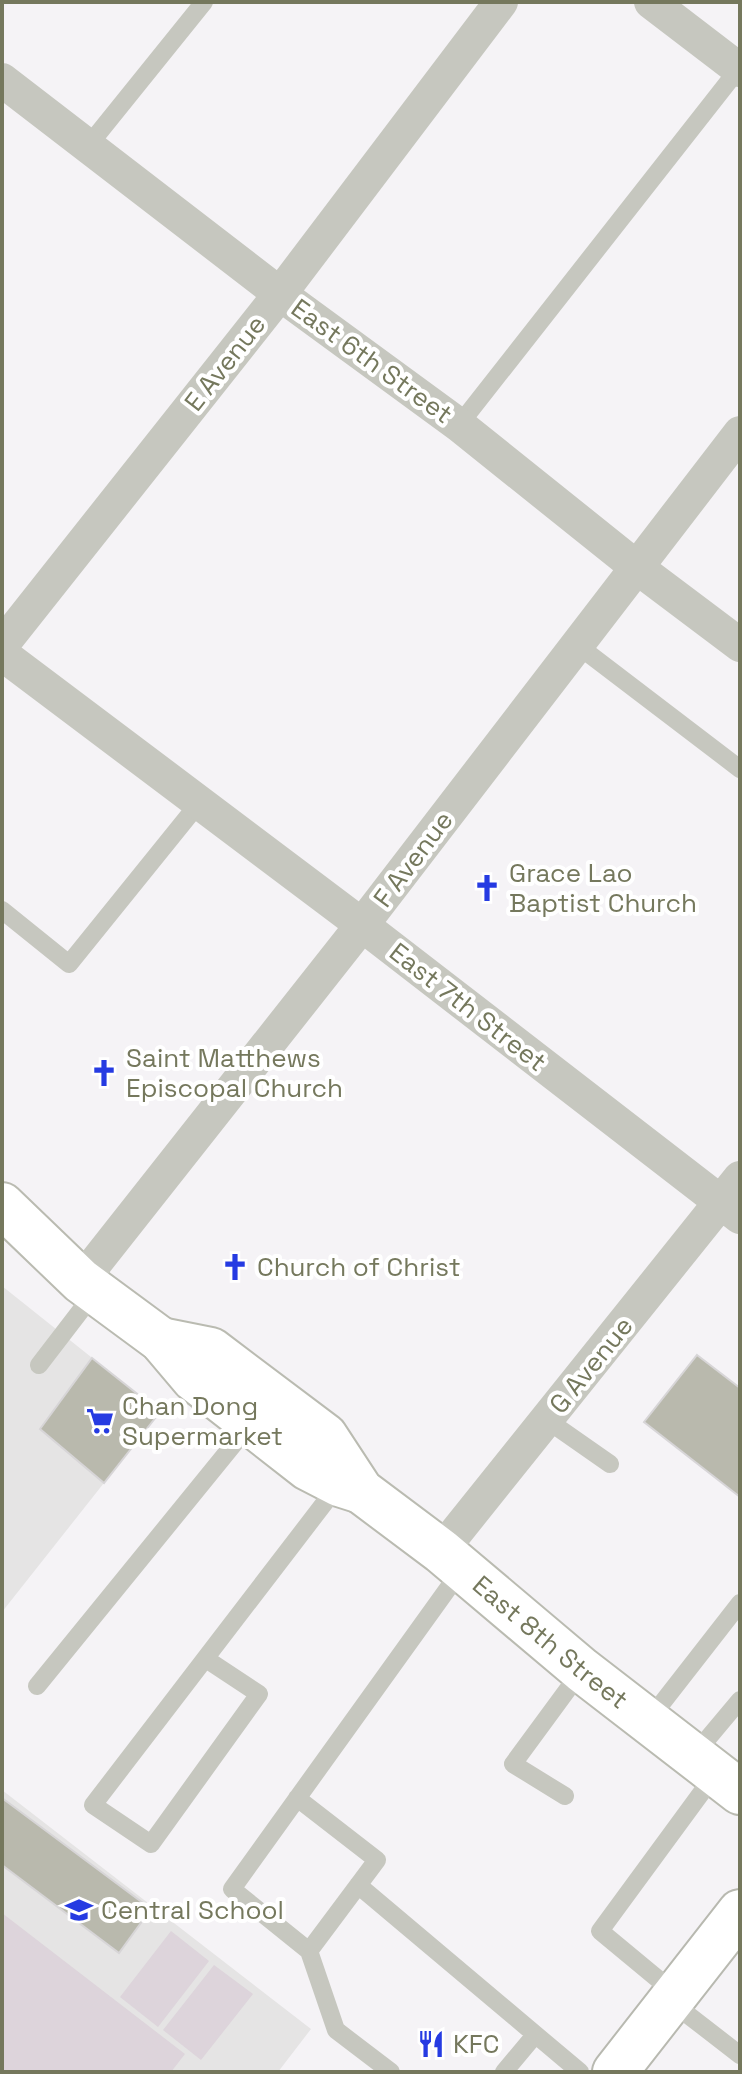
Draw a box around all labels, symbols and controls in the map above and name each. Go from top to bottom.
street label: East 6th Street [285,291,459,431]
street label: E Avenue [177,308,273,418]
street label: F Avenue [366,804,460,914]
place label: Grace Lao Baptist Church [509,856,697,920]
church icon: Grace Lao Baptist Church [472,873,502,903]
street label: East 7th Street [383,935,553,1079]
place label: Saint Matthews Episcopal Church [126,1041,343,1105]
church icon: Saint Matthews Episcopal Church [89,1058,119,1088]
place label: Church of Christ [257,1250,461,1284]
church icon: Church of Christ [220,1252,250,1282]
street label: G Avenue [541,1309,641,1421]
place label: Chan Dong Supermarket [122,1389,283,1453]
supermarket icon: Chan Dong Supermarket [85,1406,115,1436]
street label: East 8th Street [466,1568,635,1716]
place label: Central School [101,1893,284,1927]
school or university icon: Central School [64,1895,94,1925]
place label: KFC [453,2027,499,2061]
restaurant icon: KFC [416,2029,446,2059]

